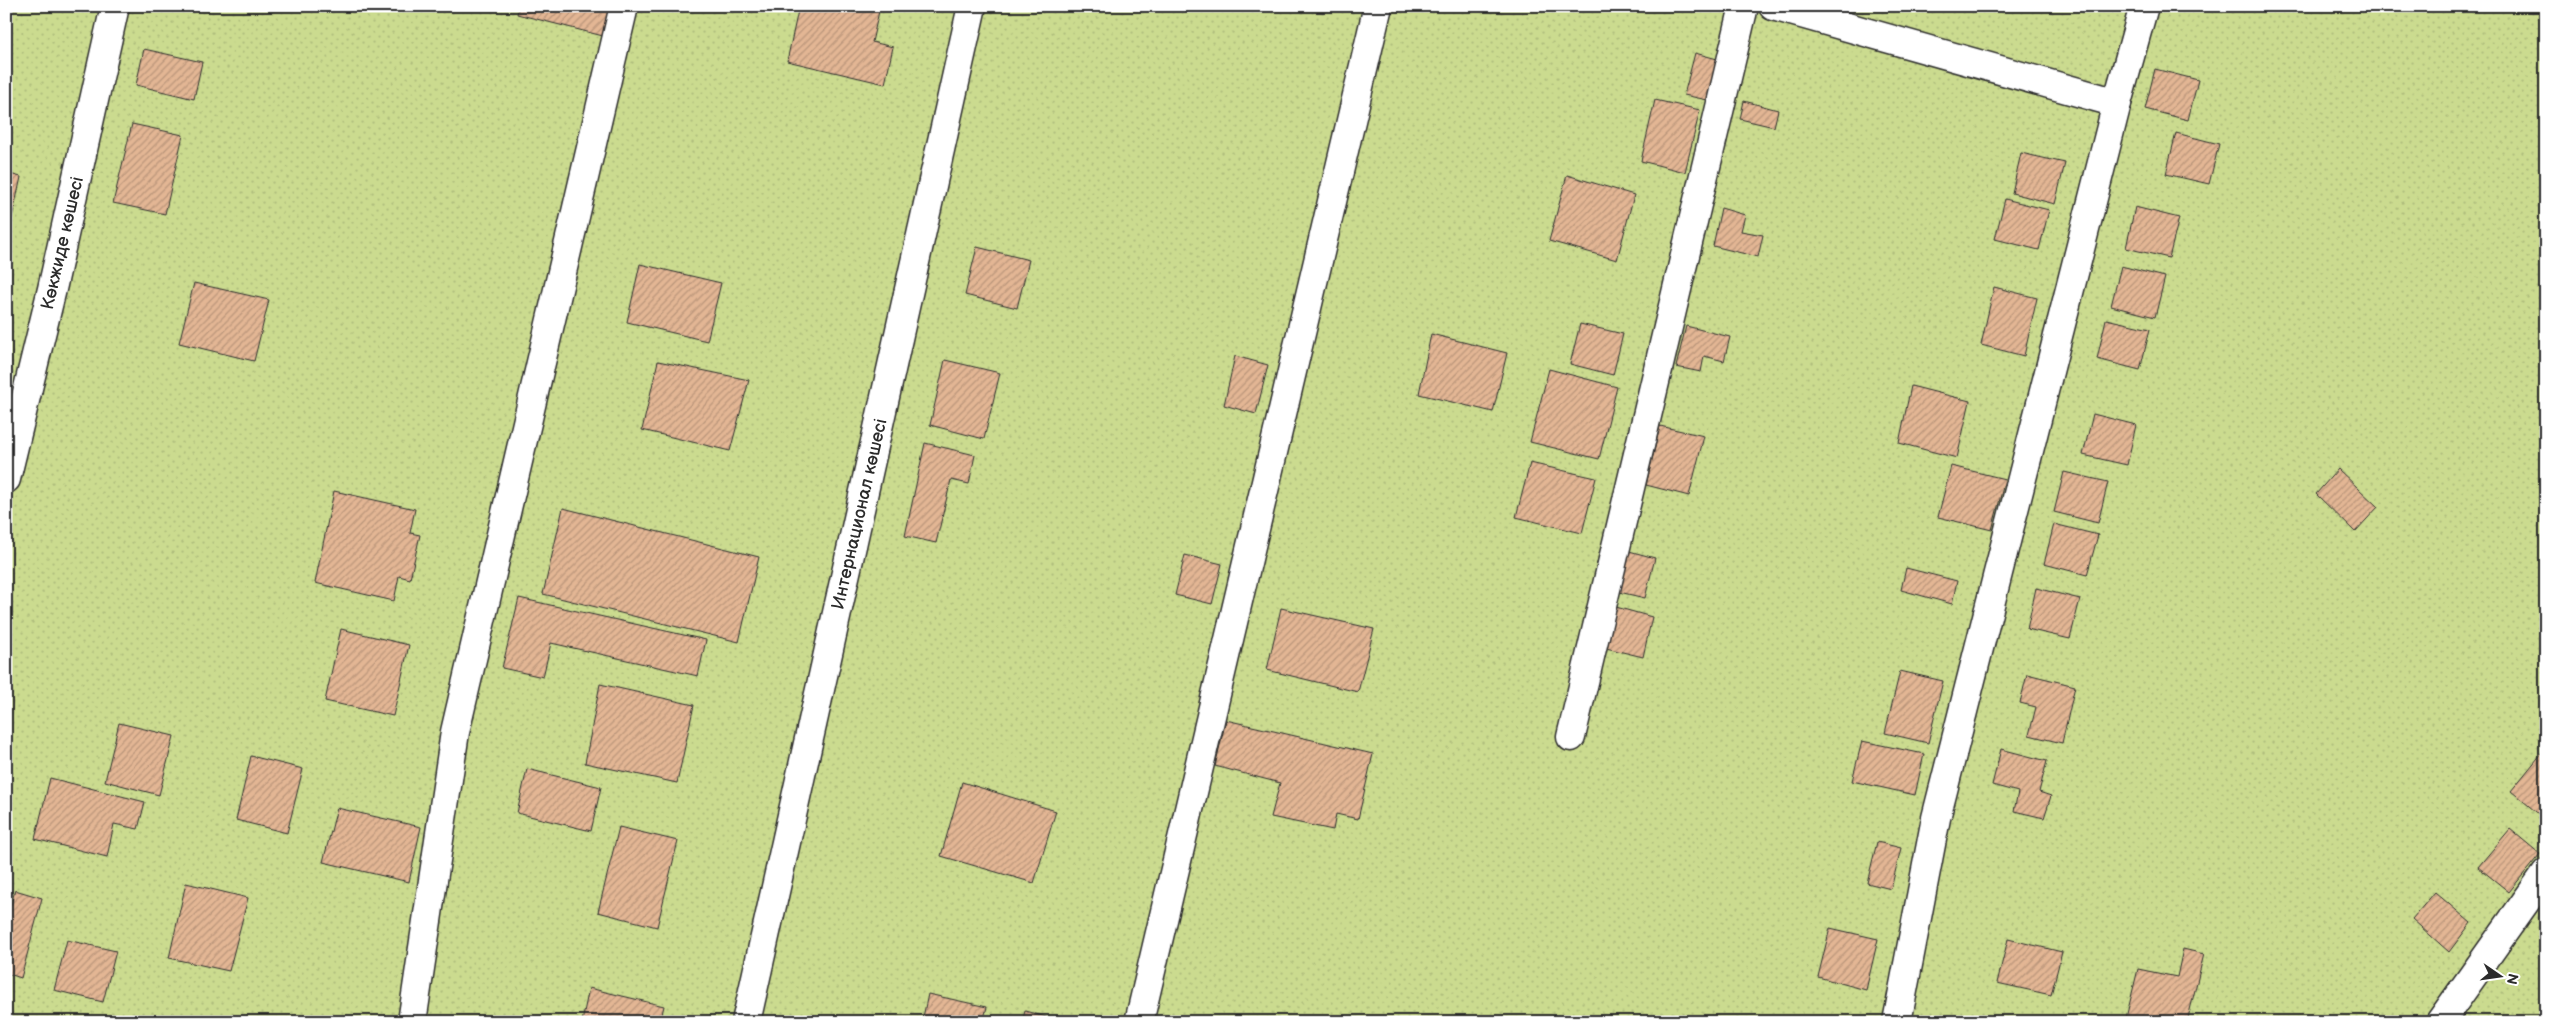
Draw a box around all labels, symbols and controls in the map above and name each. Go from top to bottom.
street label: Көкжиде көшесі [37,174,88,312]
street label: Интернационал көшесі [827,417,892,612]
north arrow [2474,950,2524,1000]
text: N [2503,972,2522,986]

